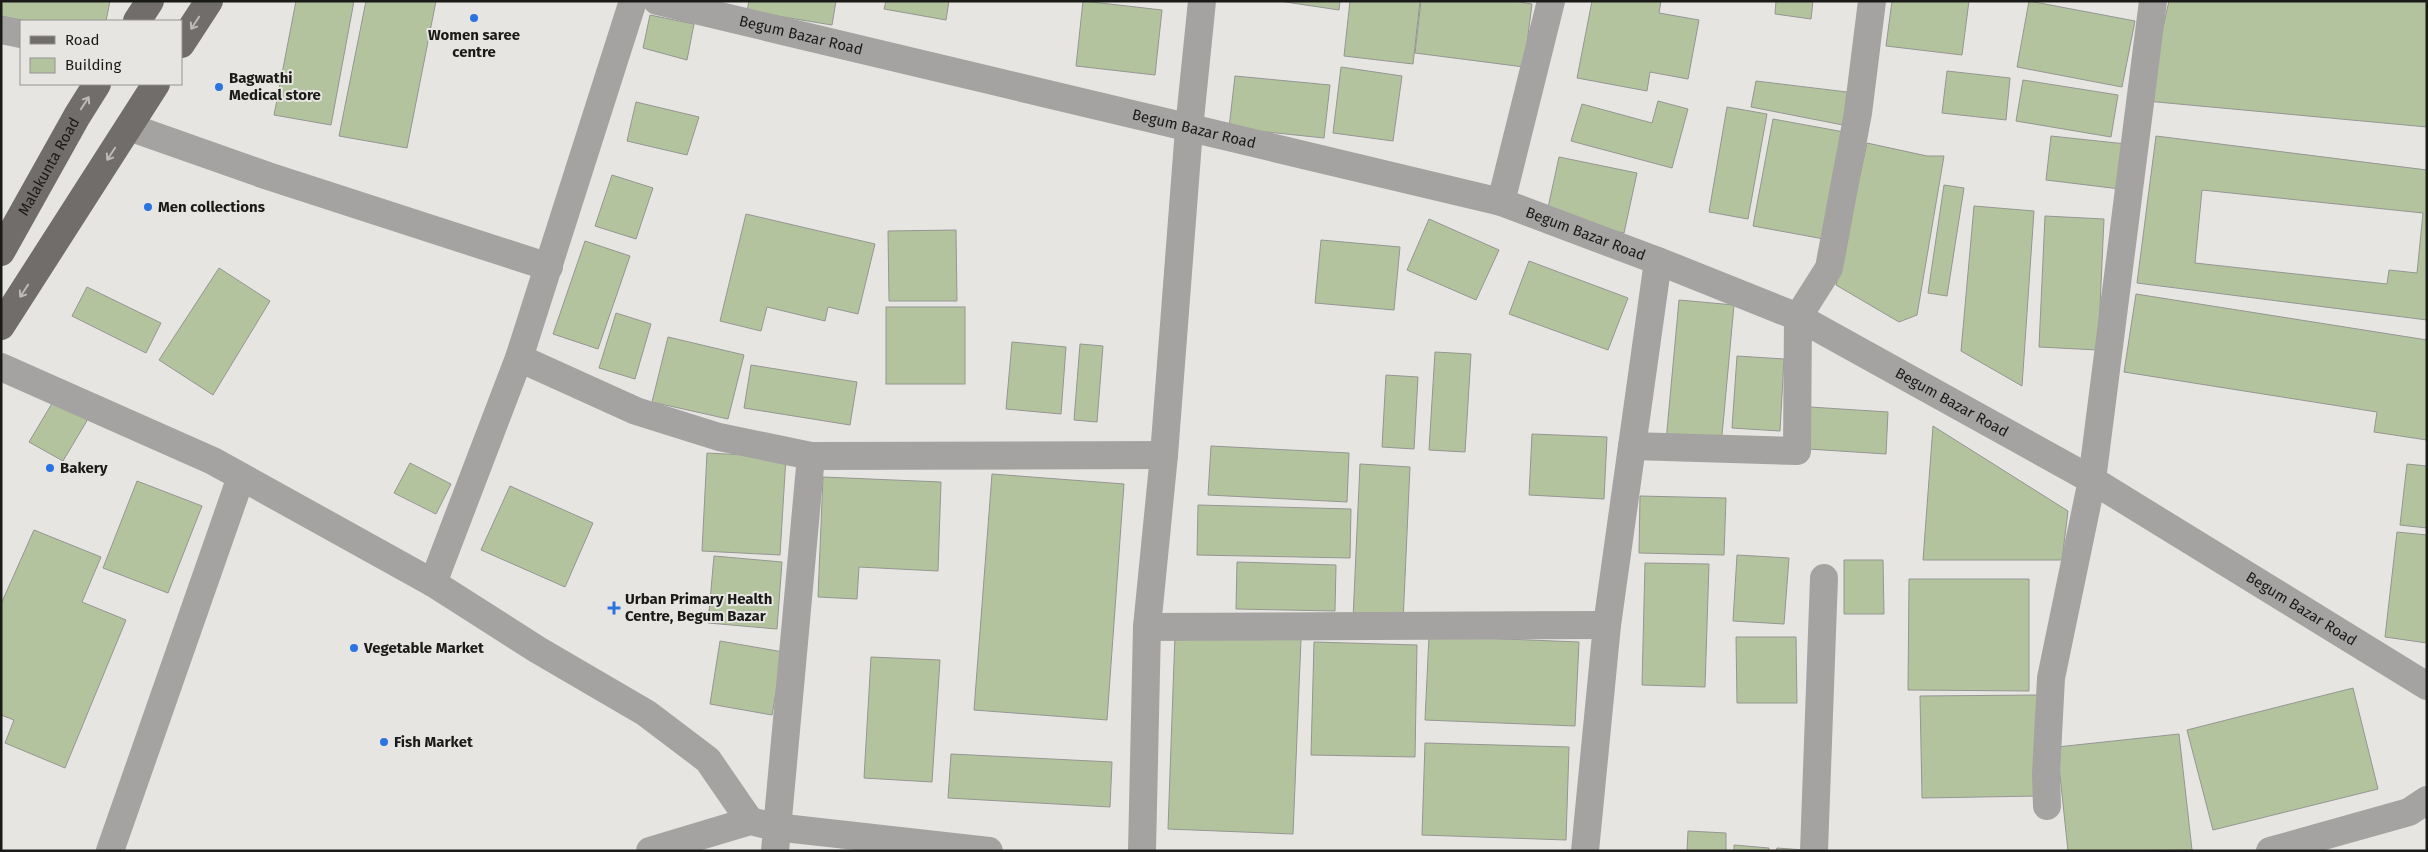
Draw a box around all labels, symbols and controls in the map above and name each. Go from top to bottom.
marker: Women saree centre [468,12,480,24]
street label: Begum Bazar Road [737,12,865,59]
one-way arrow [190,15,200,29]
legend [20,20,182,85]
place label: Women saree centre [428,26,520,61]
text: Road [65,31,100,49]
text: Building [65,56,121,74]
place label: Bagwathi Medical store [229,69,321,104]
marker: Bagwathi Medical store [213,81,225,93]
one-way arrow [81,96,91,110]
street label: Begum Bazar Road [1130,105,1258,152]
street label: Malakunta Road [14,114,83,219]
one-way arrow [106,147,116,161]
place label: Men collections [158,198,265,216]
marker: Men collections [142,201,154,213]
street label: Begum Bazar Road [1523,203,1648,265]
one-way arrow [18,284,28,298]
street label: Begum Bazar Road [1892,364,2012,441]
place label: Bakery [60,459,108,477]
marker: Bakery [44,462,56,474]
street label: Begum Bazar Road [2243,568,2360,650]
place label: Urban Primary Health Centre, Begum Bazar [625,590,772,625]
marker: Urban Primary Health Centre, Begum Bazar [607,601,621,615]
place label: Vegetable Market [363,639,484,657]
marker: Vegetable Market [348,642,360,654]
place label: Fish Market [394,733,473,751]
marker: Fish Market [378,736,390,748]

